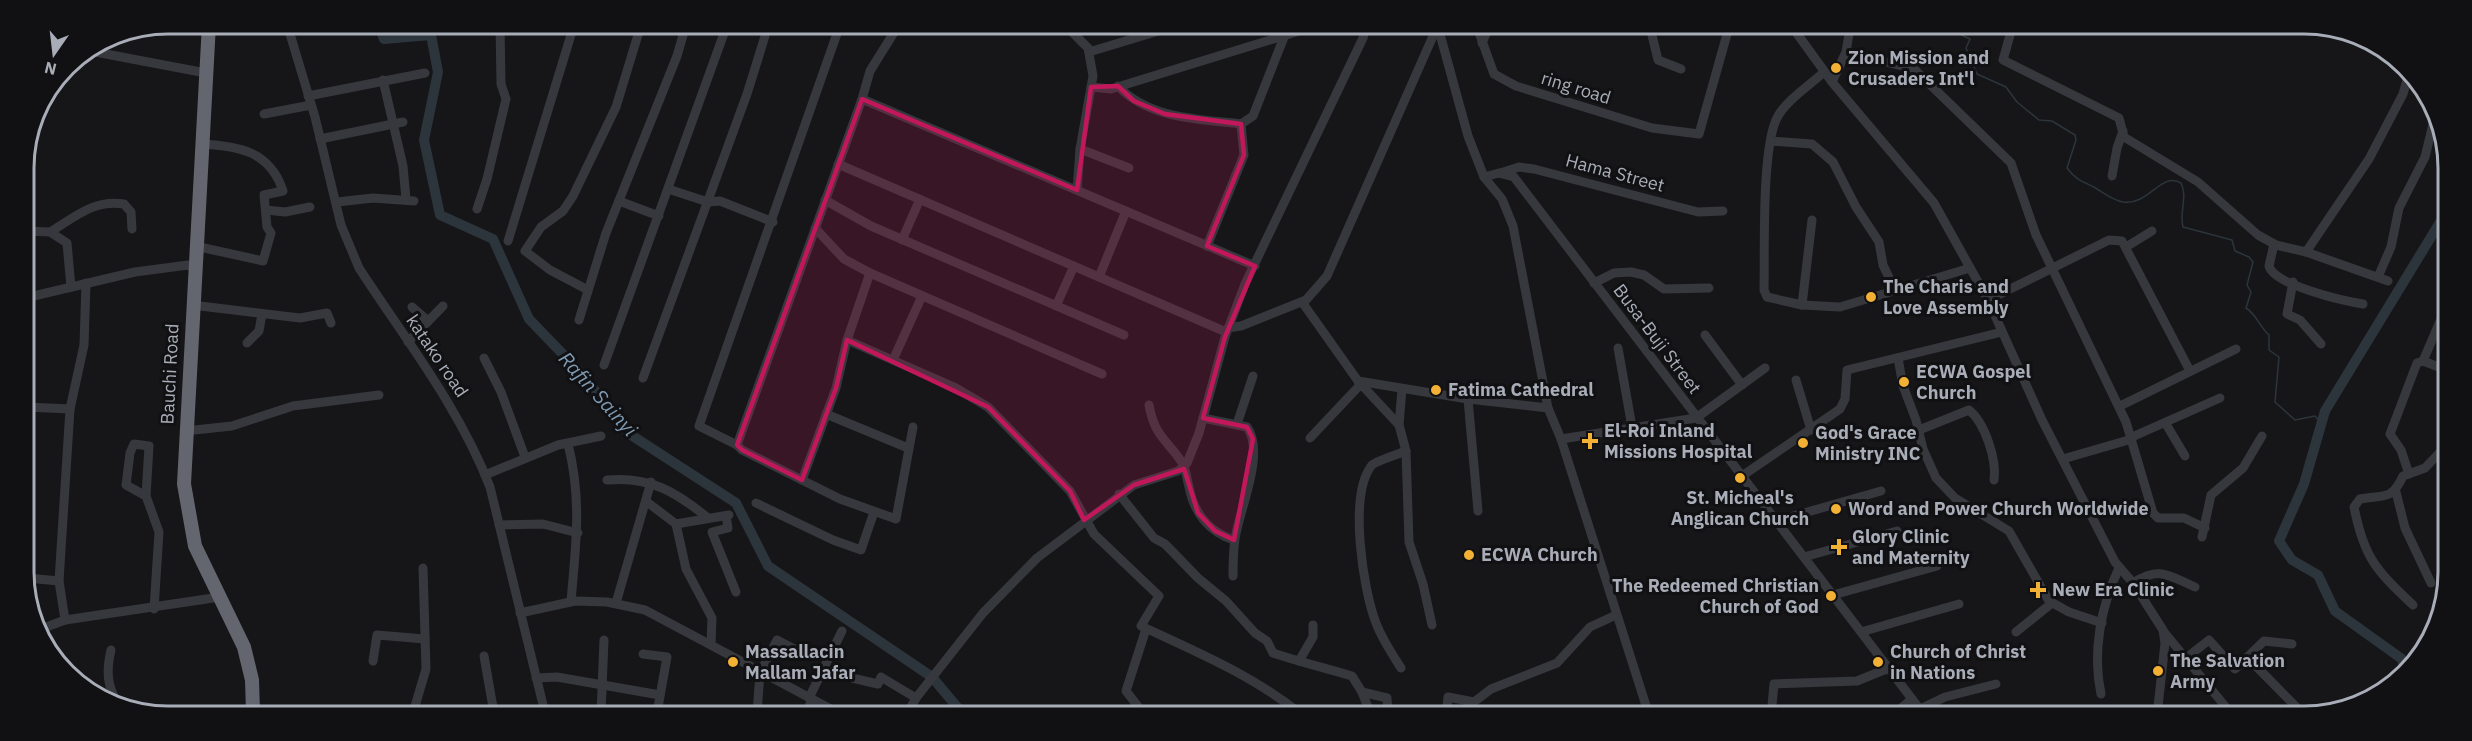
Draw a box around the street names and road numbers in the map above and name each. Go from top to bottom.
street label: ring road [1538,66,1614,109]
street label: Hama Street [1563,148,1667,197]
street label: Busa-Buji Street [1608,279,1706,398]
street label: katako road [401,310,474,402]
street label: Bauchi Road [155,323,184,425]

